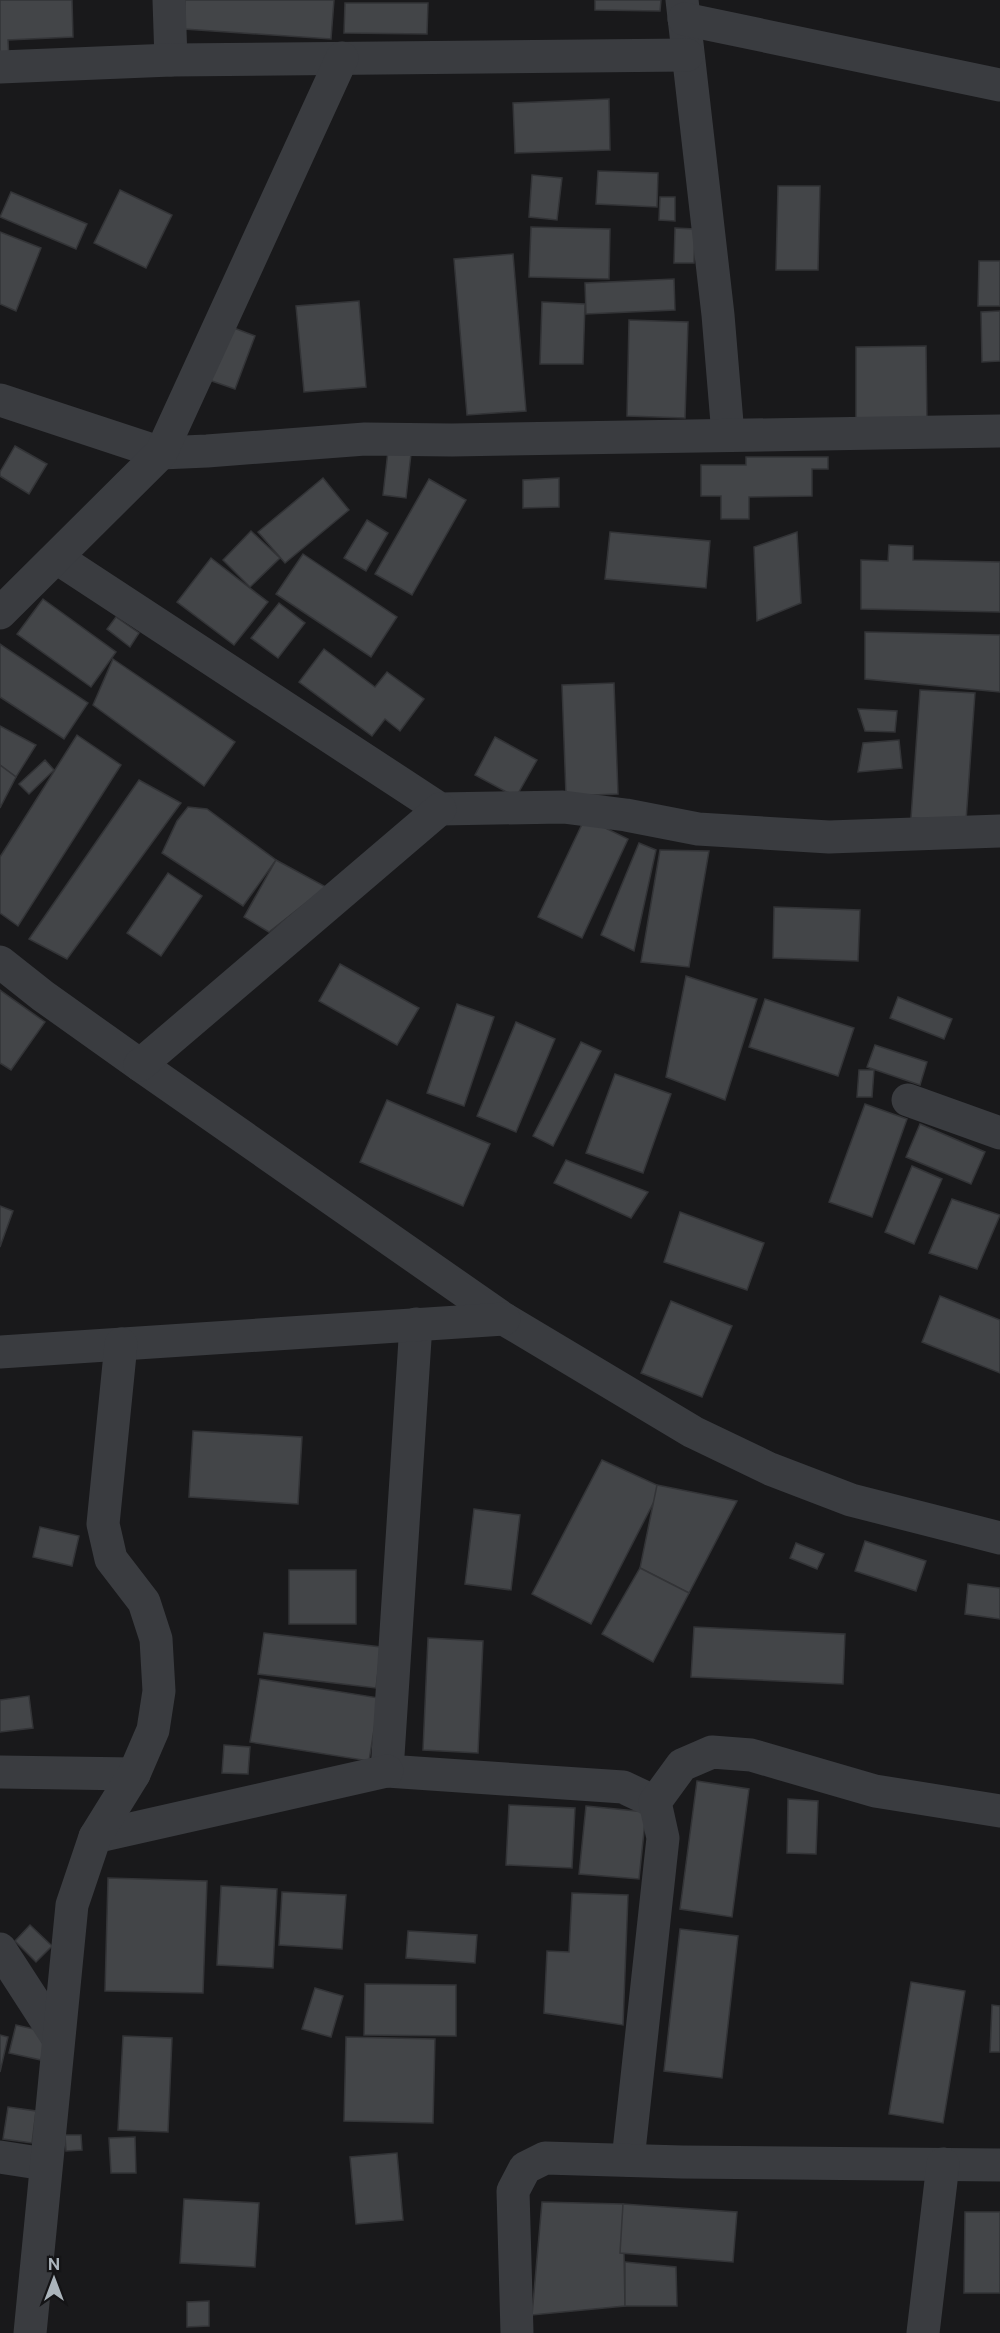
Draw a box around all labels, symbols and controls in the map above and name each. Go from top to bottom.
north arrow [24,2249,84,2309]
text: N [48,2255,60,2274]

